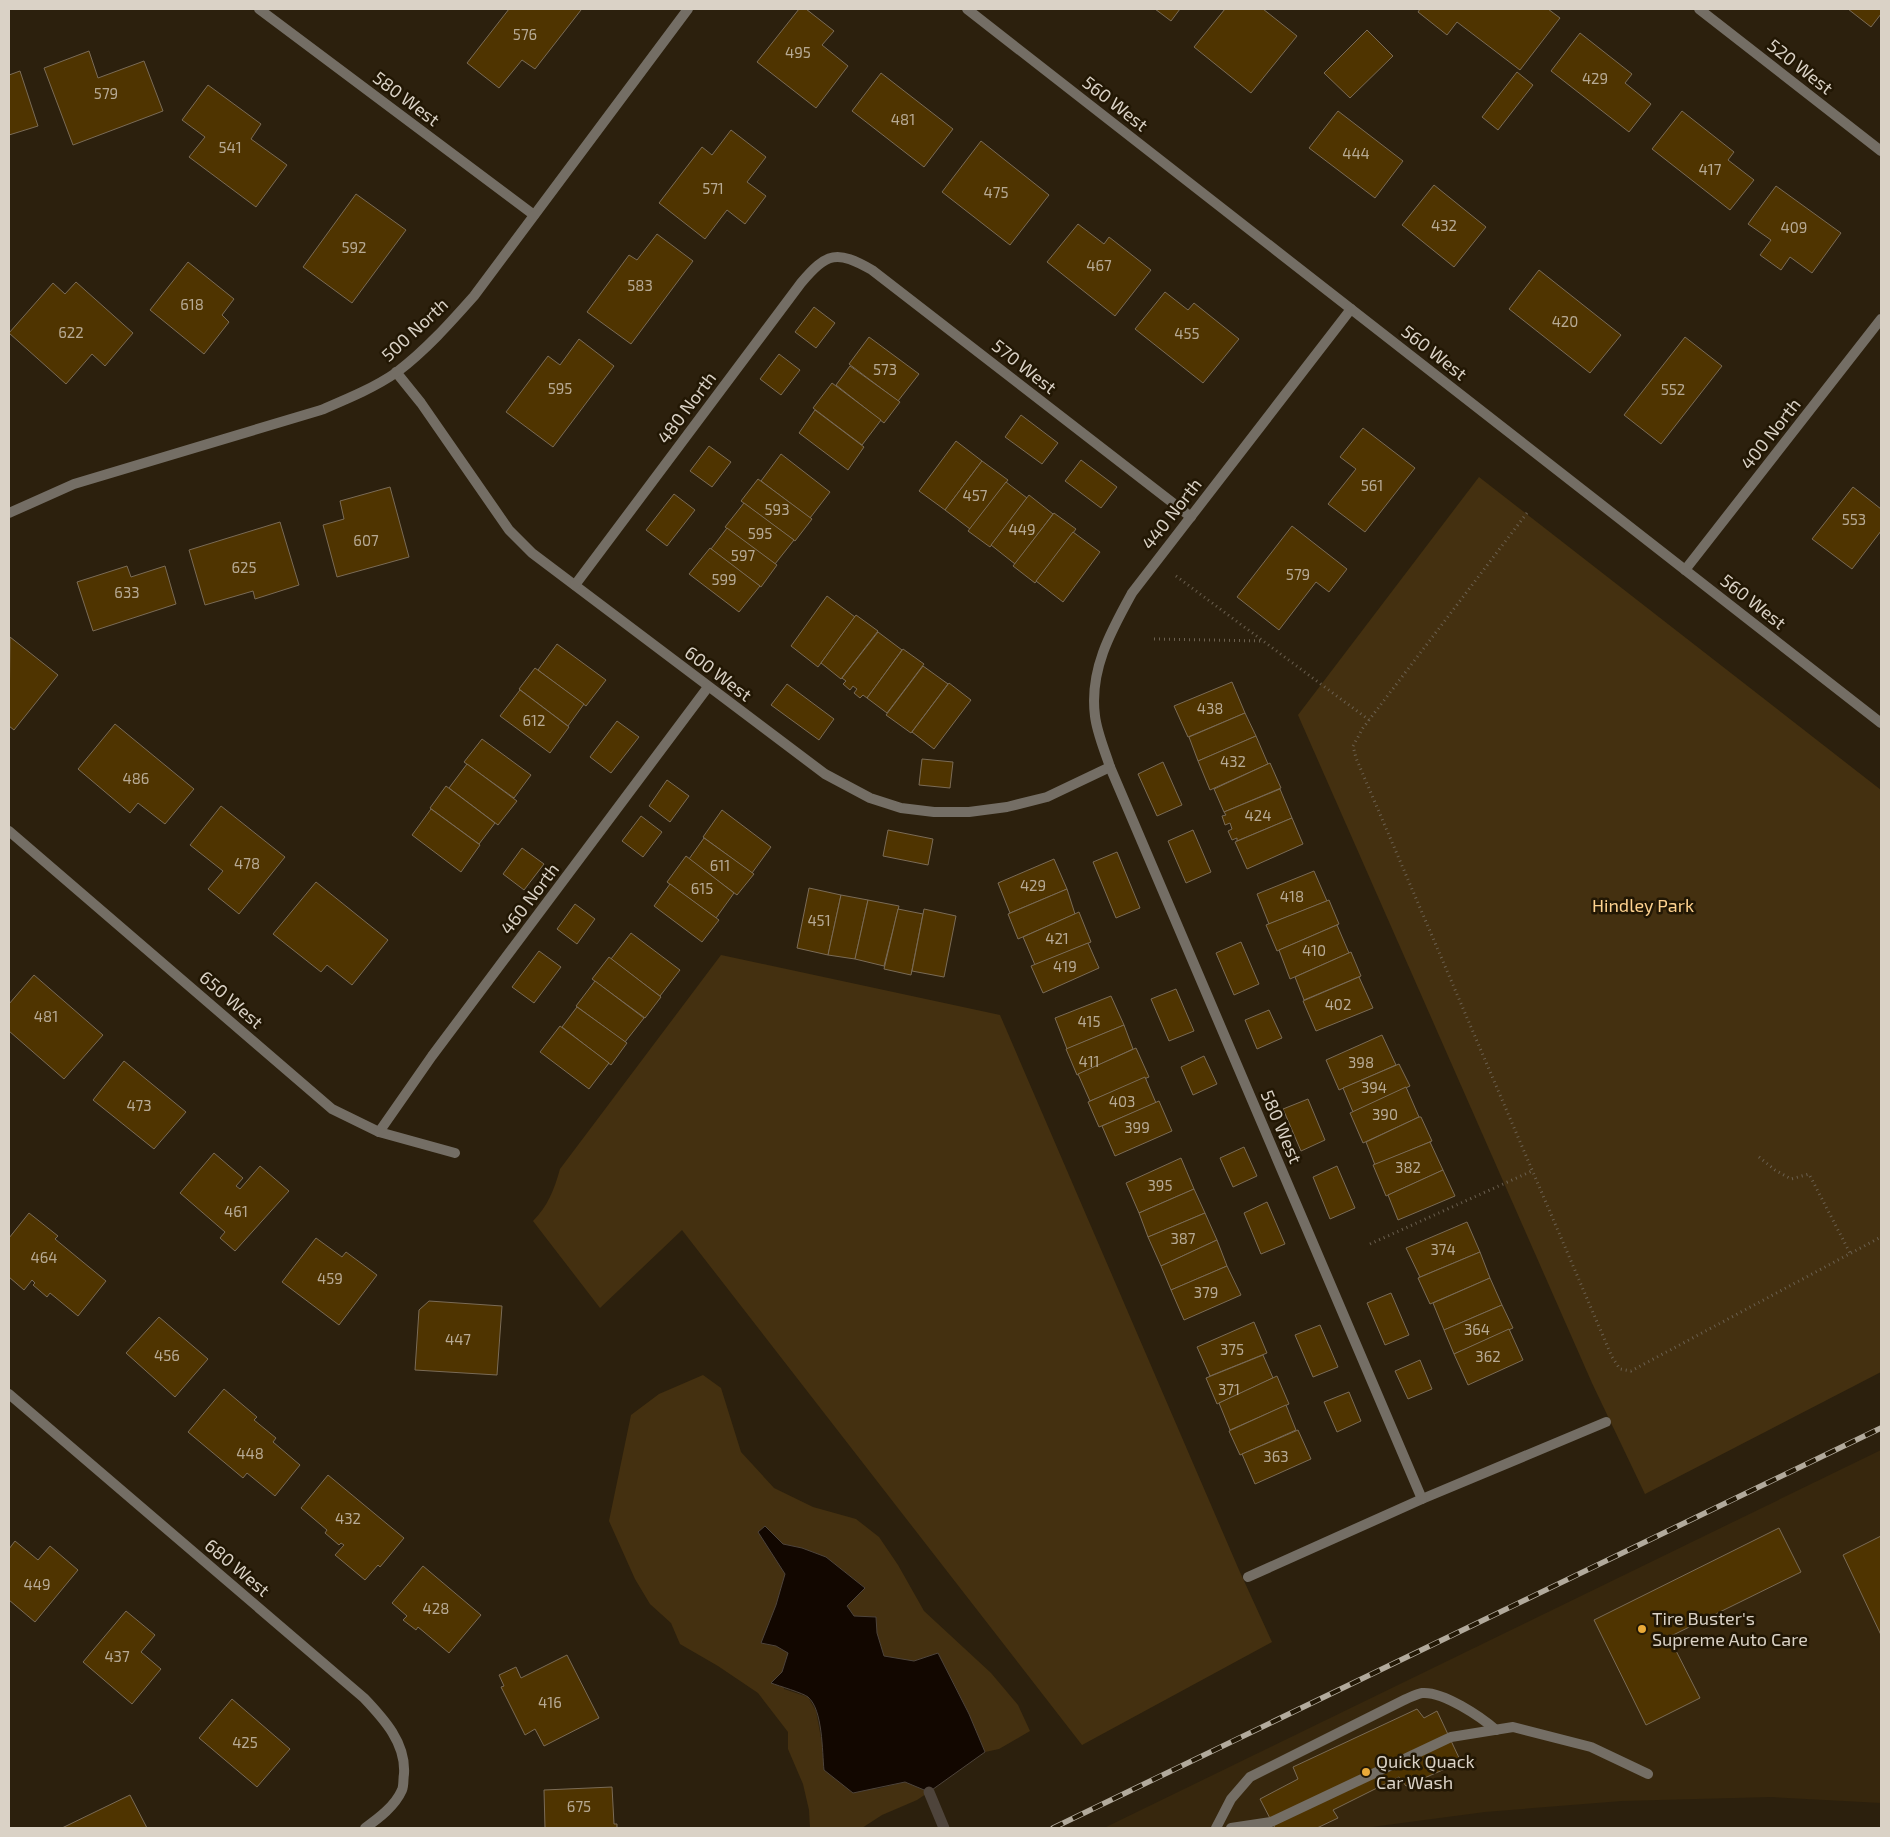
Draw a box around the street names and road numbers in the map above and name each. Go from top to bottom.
street label: 520 West [1764,34,1838,99]
street label: 580 West [369,66,444,130]
street label: 560 West [1079,71,1153,136]
street label: 500 North [377,293,452,366]
street label: 560 West [1398,320,1472,385]
street label: 570 West [988,334,1061,398]
street label: 480 North [652,367,720,448]
street label: 400 North [1736,393,1805,473]
street label: 440 North [1137,473,1206,553]
street label: 560 West [1717,569,1791,634]
street label: 600 West [681,641,757,706]
street label: 460 North [495,858,563,938]
street label: 650 West [195,966,268,1033]
street label: 580 West [1257,1087,1307,1167]
street label: 680 West [201,1534,275,1601]

